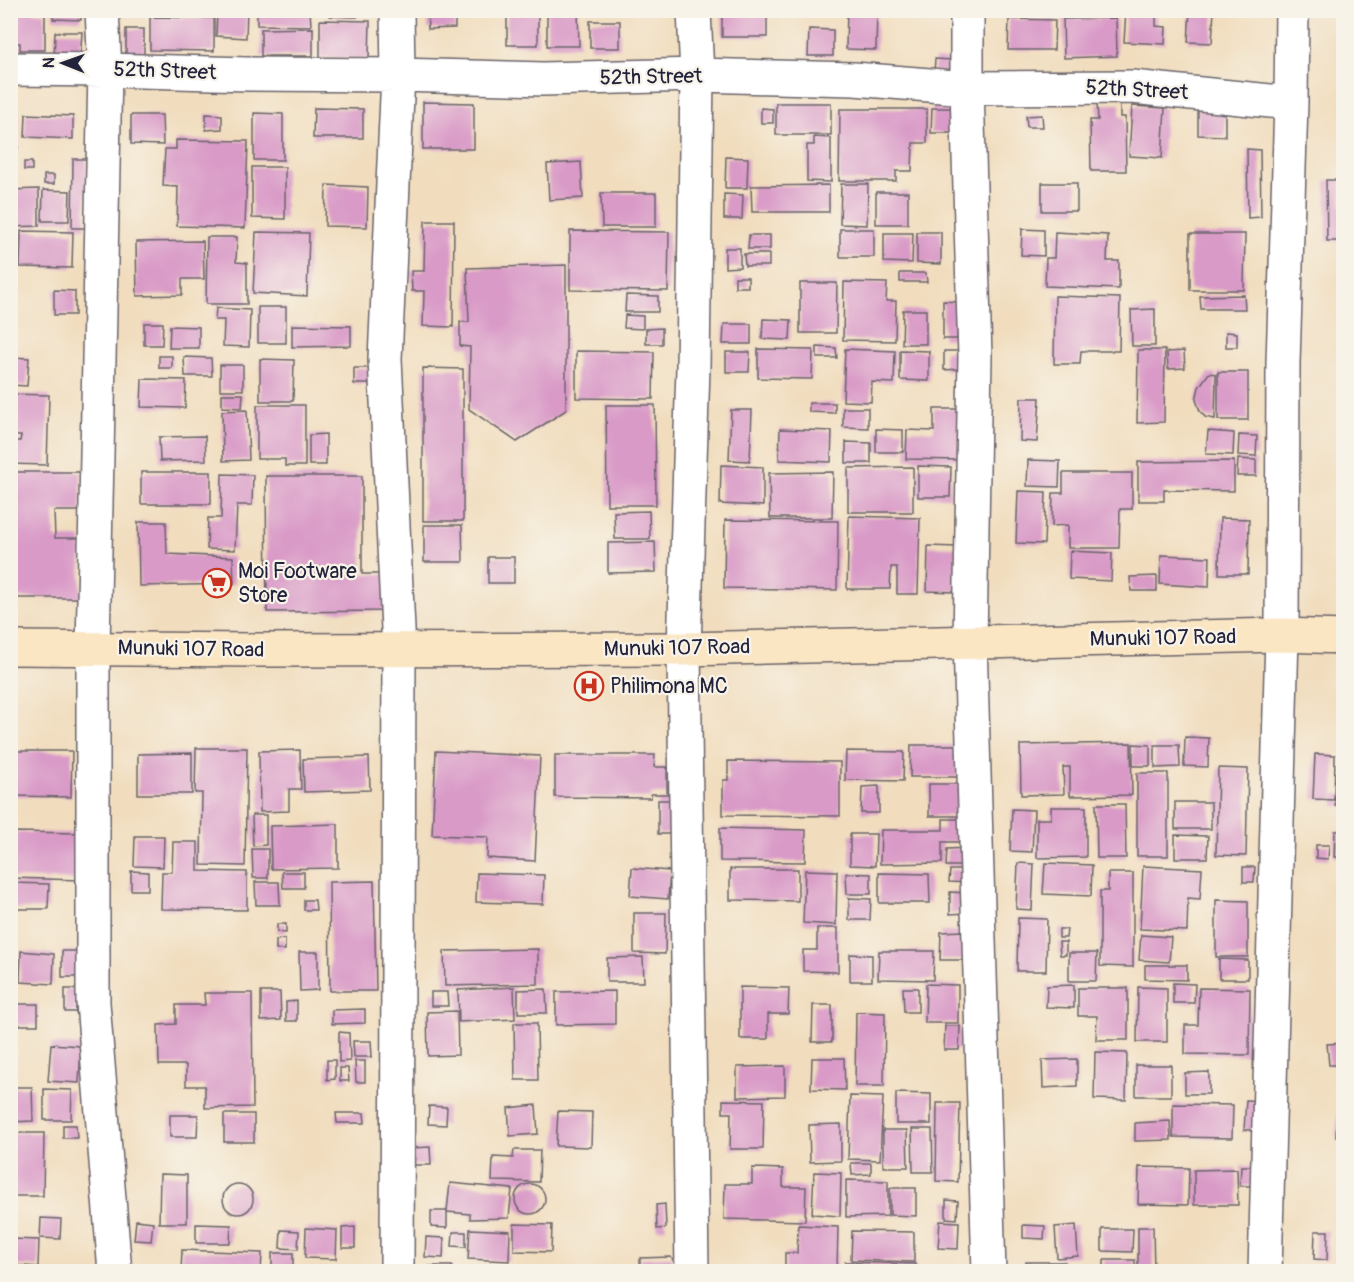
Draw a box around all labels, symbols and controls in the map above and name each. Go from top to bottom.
north arrow [33,33,93,93]
street label: 52th Street [113,56,217,86]
text: N [39,57,59,68]
street label: 52th Street [599,63,703,91]
street label: 52th Street [1085,74,1190,106]
place label: Moi Footware Store [238,558,357,609]
supermarket icon: Moi Footware Store [201,567,233,599]
street label: Munuki 107 Road [1089,623,1237,653]
street label: Munuki 107 Road [603,633,751,663]
street label: Munuki 107 Road [117,634,265,664]
hospital icon: Philimona MC [573,670,605,702]
place label: Philimona MC [610,673,728,700]

